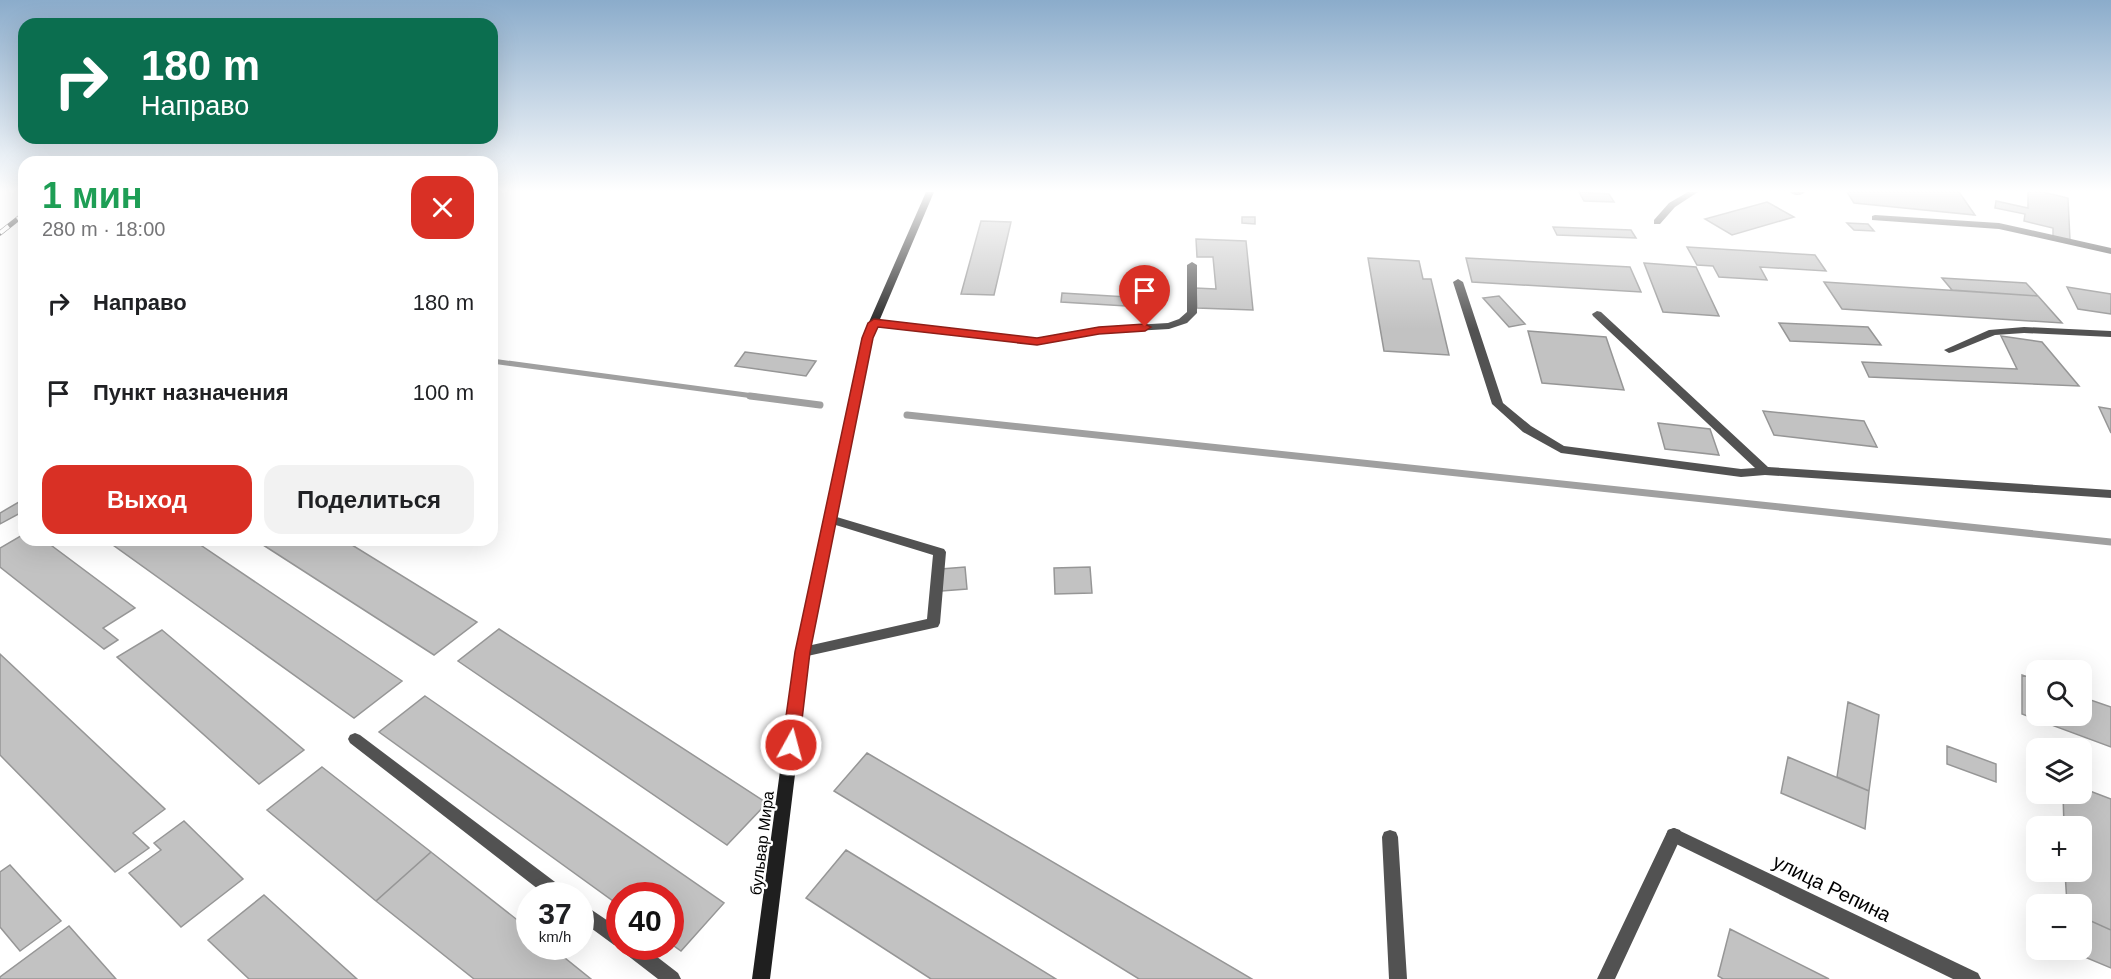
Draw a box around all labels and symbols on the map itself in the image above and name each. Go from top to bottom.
pin [1119,265,1170,327]
position arrow [759,713,823,777]
street label: бульвар Мира [747,790,777,896]
street label: улица Репина [1770,850,1895,926]
speed limit sign: 40 [606,882,684,960]

